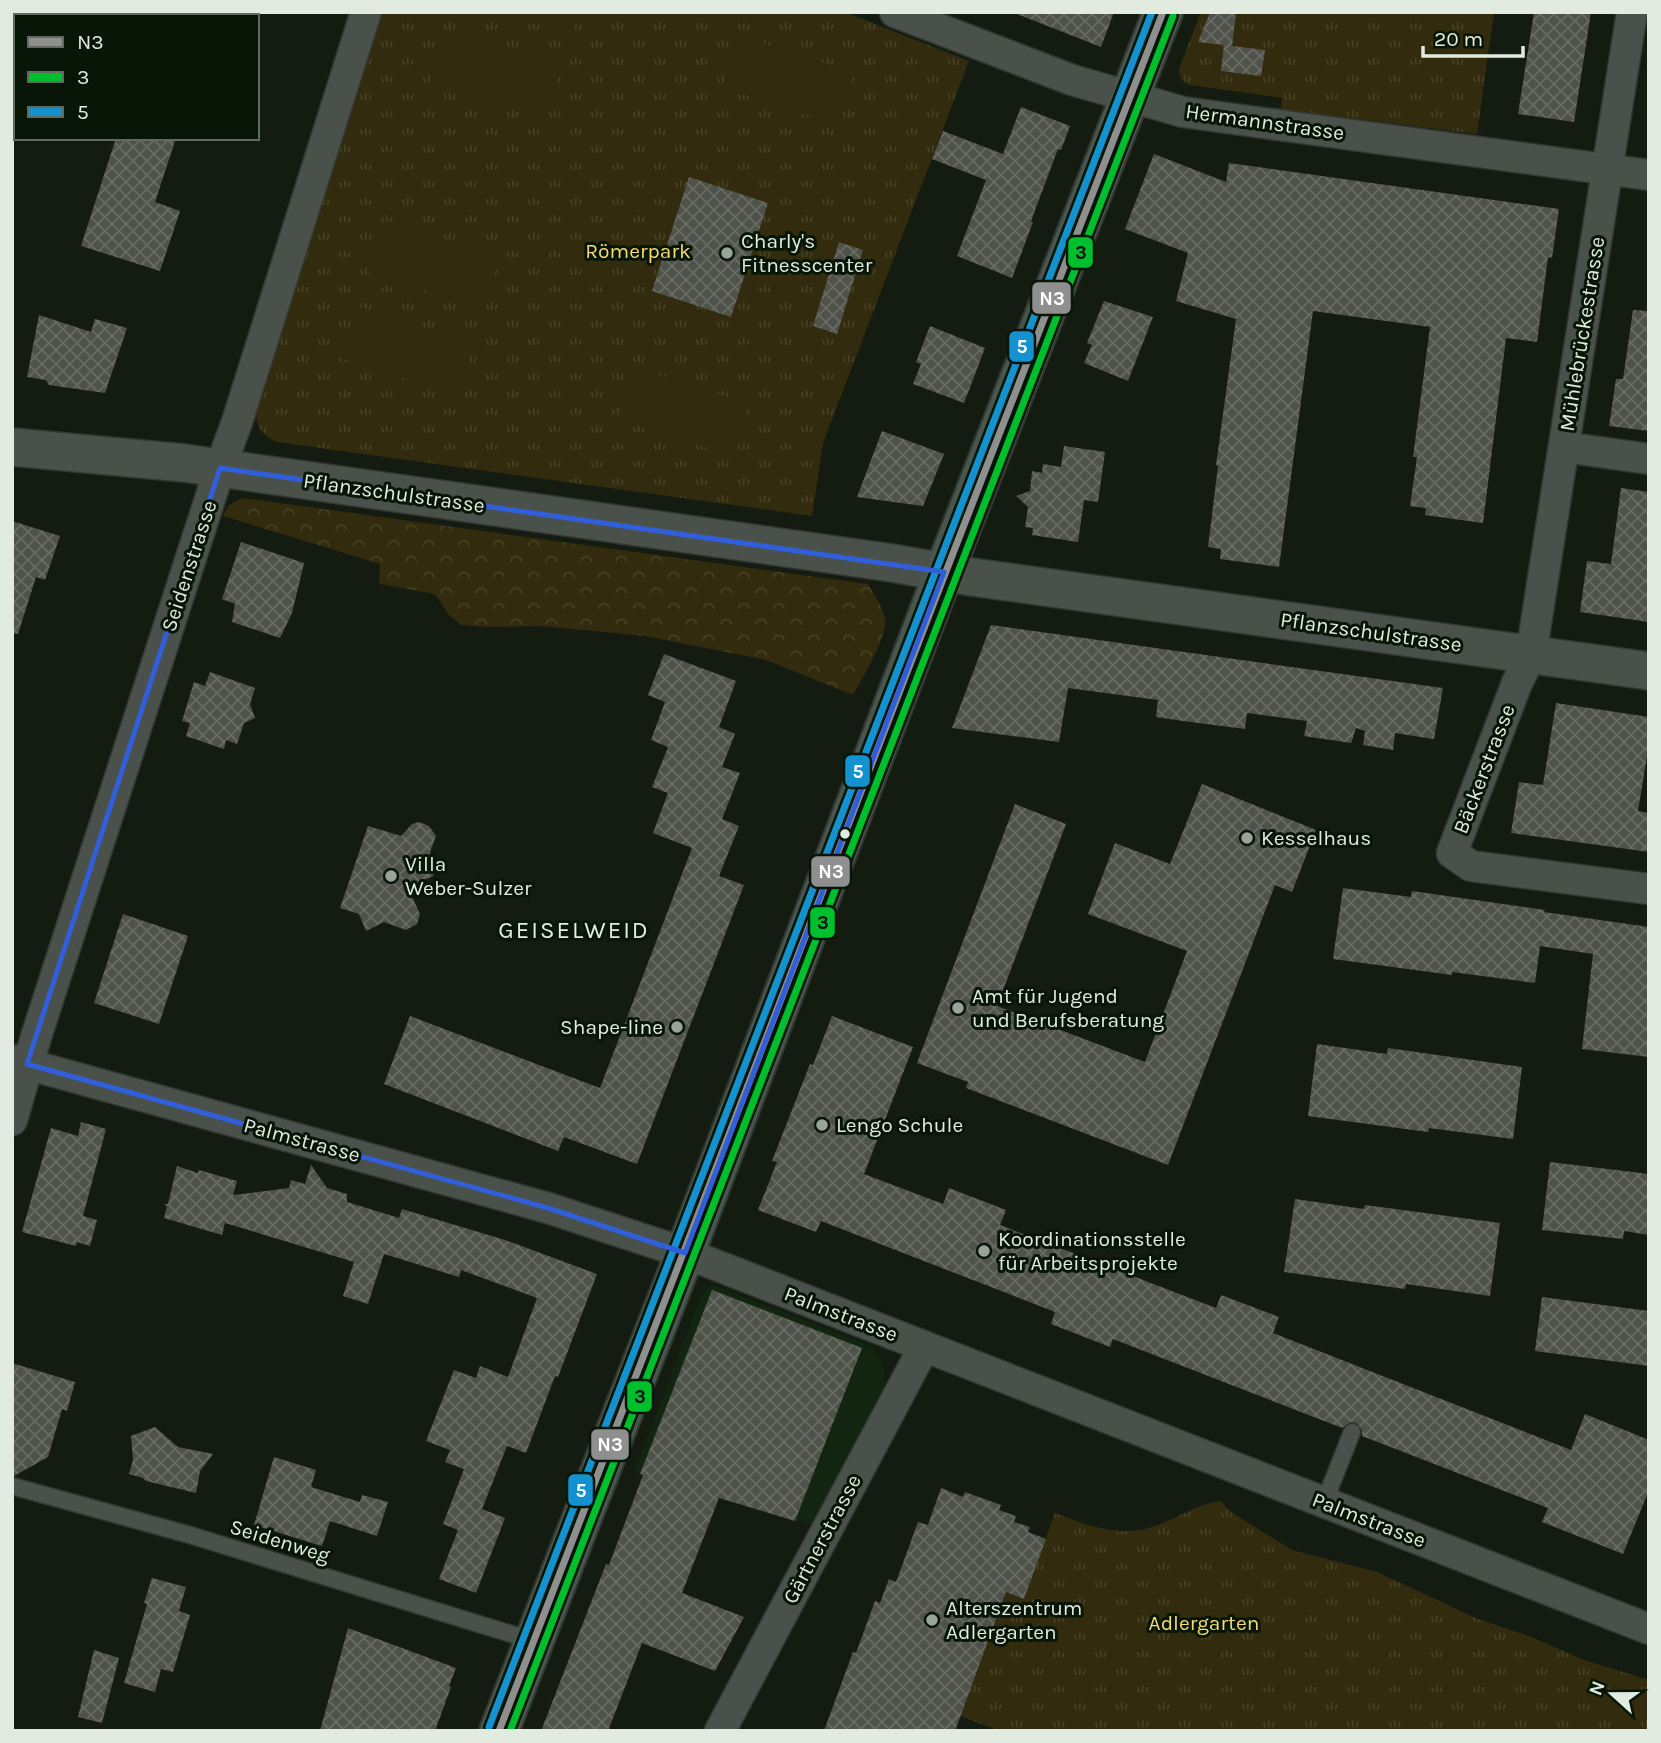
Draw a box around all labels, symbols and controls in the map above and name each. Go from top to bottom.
legend [14,14,259,140]
scale bar [1423,14,1523,58]
text: 20 m [1434,27,1483,51]
text: N3 [77,30,104,54]
text: 3 [77,65,89,89]
street label: Hermannstrasse [1184,99,1346,145]
text: 5 [77,100,89,124]
place label: Charly's Fitnesscenter [741,229,873,277]
street label: Mühlebrückestrasse [1555,235,1609,433]
line badge: 3 [1067,236,1094,269]
park label: Römerpark [585,239,691,263]
text: 3 [1075,242,1087,264]
marker: Charly's Fitnesscenter [719,245,735,261]
line badge: N3 [1031,281,1072,315]
text: N3 [1039,288,1065,310]
line badge: 5 [1008,330,1035,363]
text: 5 [1016,336,1028,358]
street label: Pflanzschulstrasse [302,468,486,518]
street label: Seidenstrasse [156,497,222,635]
street label: Pflanzschulstrasse [1279,607,1463,657]
street label: Bäckerstrasse [1448,701,1520,837]
line badge: 5 [844,754,871,788]
text: 5 [852,761,864,783]
place label: Kesselhaus [1261,826,1371,850]
unlabelled marker [838,827,852,841]
marker: Kesselhaus [1239,830,1255,846]
place label: Villa Weber-Sulzer [405,852,532,900]
line badge: N3 [810,855,851,888]
text: N3 [818,861,844,883]
marker: Villa Weber-Sulzer [383,868,399,884]
line badge: 3 [809,906,836,939]
text: 3 [817,912,829,934]
district label: GEISELWEID [498,916,650,944]
place label: Amt für Jugend und Berufsberatung [972,984,1164,1032]
marker: Amt für Jugend und Berufsberatung [950,1000,966,1016]
place label: Shape-line [560,1015,663,1039]
marker: Shape-line [669,1019,685,1035]
street label: Palmstrasse [241,1113,363,1167]
place label: Lengo Schule [836,1113,963,1137]
marker: Lengo Schule [814,1117,830,1133]
place label: Koordinationsstelle für Arbeitsprojekte [998,1227,1186,1275]
marker: Koordinationsstelle für Arbeitsprojekte [976,1243,992,1259]
street label: Palmstrasse [781,1281,901,1347]
line badge: 3 [626,1380,653,1413]
text: 3 [634,1386,646,1408]
line badge: N3 [590,1428,630,1461]
text: N3 [597,1434,623,1456]
street label: Gärtnerstrasse [778,1470,866,1608]
line badge: 5 [567,1473,594,1507]
text: 5 [575,1480,587,1502]
street label: Palmstrasse [1309,1487,1429,1553]
street label: Seidenweg [227,1514,333,1568]
place label: Alterszentrum Adlergarten [946,1596,1083,1644]
park label: Adlergarten [1149,1611,1259,1635]
marker: Alterszentrum Adlergarten [924,1612,940,1628]
north arrow [1577,1659,1647,1729]
text: N [1584,1678,1610,1699]

